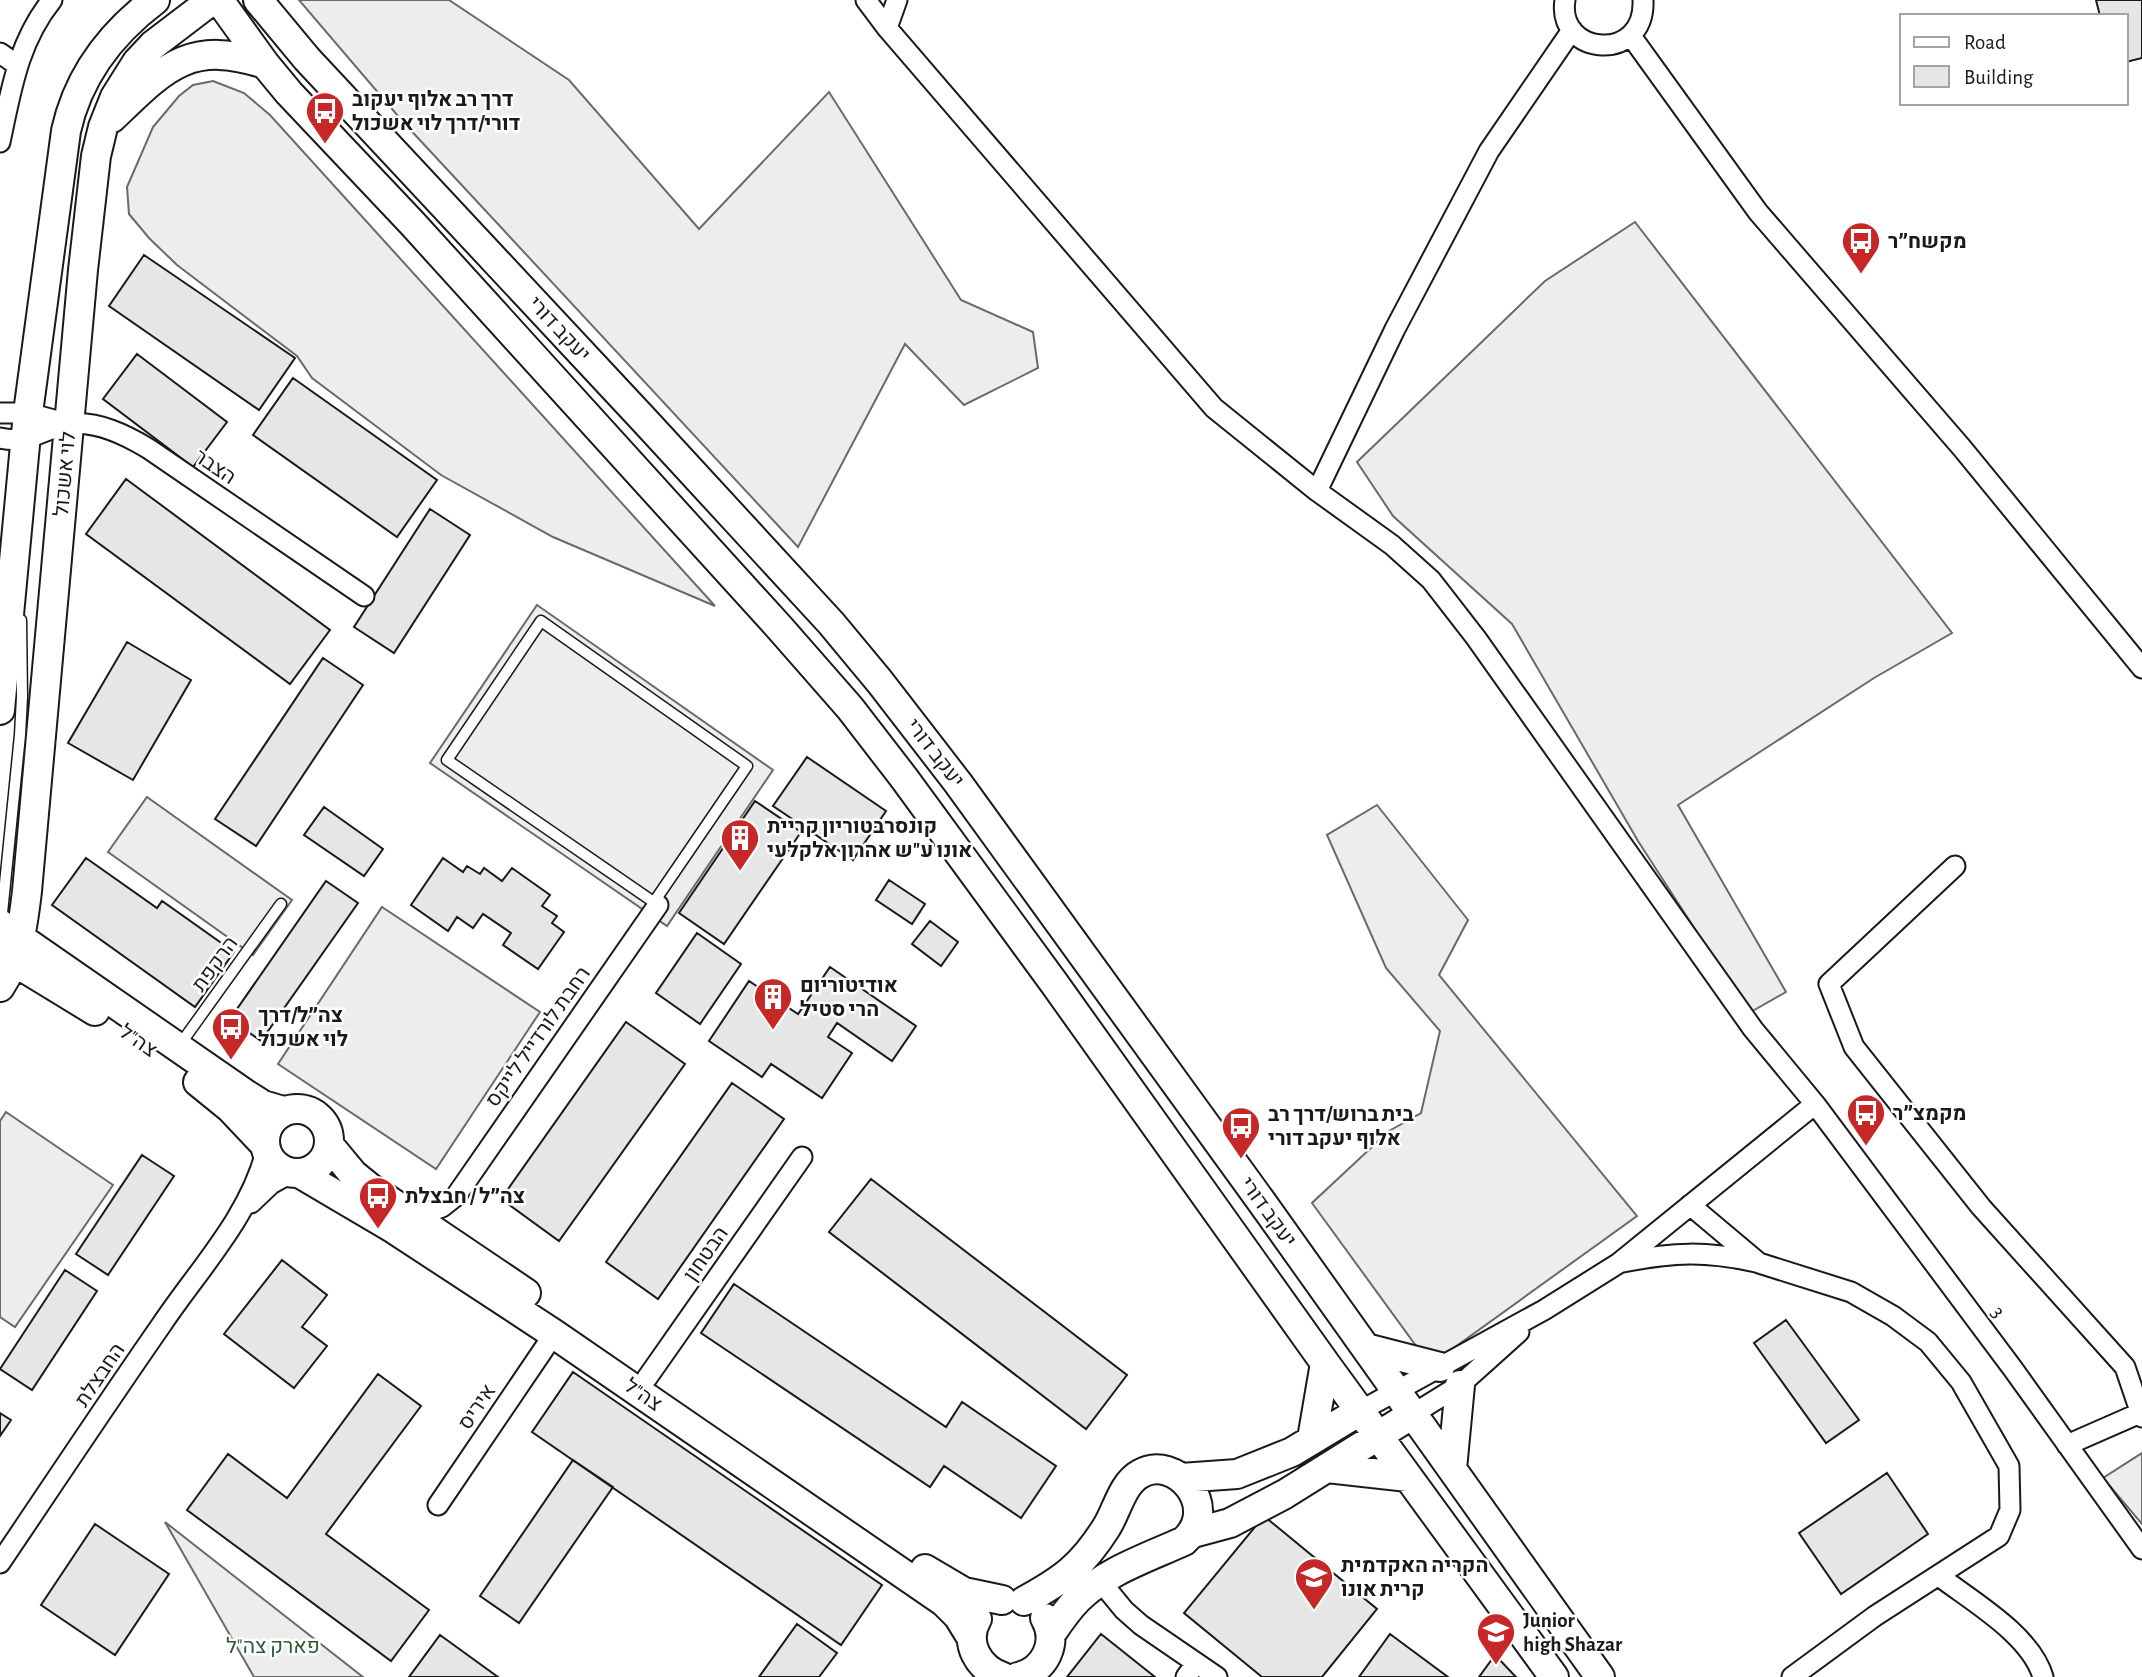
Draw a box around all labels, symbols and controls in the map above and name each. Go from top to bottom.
legend [1900,14,2128,105]
text: Road [1964,32,2006,53]
text: Building [1964,67,2034,88]
place label: דרך רב אלוף יעקוב דורי/דרך לוי אשכול [352,89,521,134]
bus stop icon: דרך רב אלוף יעקוב דורי/דרך לוי אשכול [304,90,346,145]
bus stop icon: מקשח״ר [1840,220,1882,275]
place label: מקשח״ר [1888,231,1967,252]
street label: יעקב דורי [524,293,594,365]
street label: לוי אשכול [51,430,79,517]
street label: הצבר [190,446,240,488]
street label: יעקב דורי [902,715,968,791]
place label: קונסרבטוריון קריית אונו ע"ש אהרון אלקלעי [767,816,972,861]
building icon: קונסרבטוריון קריית אונו ע"ש אהרון אלקלעי [719,817,761,872]
street label: הרקפת [188,933,242,995]
street label: רחבת לורדייל לייקס [482,963,594,1111]
place label: אודיטוריום הרי סטיל [800,975,898,1020]
building icon: אודיטוריום הרי סטיל [752,976,794,1031]
place label: צה״ל/דרך לוי אשכול [258,1005,348,1050]
bus stop icon: צה״ל/דרך לוי אשכול [210,1006,252,1061]
street label: צה"ל [115,1021,161,1061]
bus stop icon: מקמצ״ר [1845,1092,1887,1147]
place label: מקמצ״ר [1893,1103,1967,1124]
place label: בית ברוש/דרך רב אלוף יעקב דורי [1268,1104,1414,1149]
bus stop icon: בית ברוש/דרך רב אלוף יעקב דורי [1220,1105,1262,1160]
street label: יעקב דורי [1236,1174,1300,1250]
bus stop icon: צה״ל / חבצלת [357,1175,399,1230]
place label: צה״ל / חבצלת [405,1186,525,1207]
street label: הבטחון [680,1223,732,1285]
street label: 3 [1987,1302,2009,1322]
street label: החבצלת [71,1339,129,1411]
street label: צה"ל [620,1375,666,1415]
street label: איריס [454,1380,500,1434]
place label: הקריה האקדמית קרית אונו [1341,1555,1489,1600]
school or university icon: הקריה האקדמית קרית אונו [1293,1556,1335,1611]
place label: Junior high Shazar [1523,1610,1623,1655]
school or university icon: Junior high Shazar [1475,1611,1517,1666]
park label: פארק צה"ל [226,1636,320,1657]

